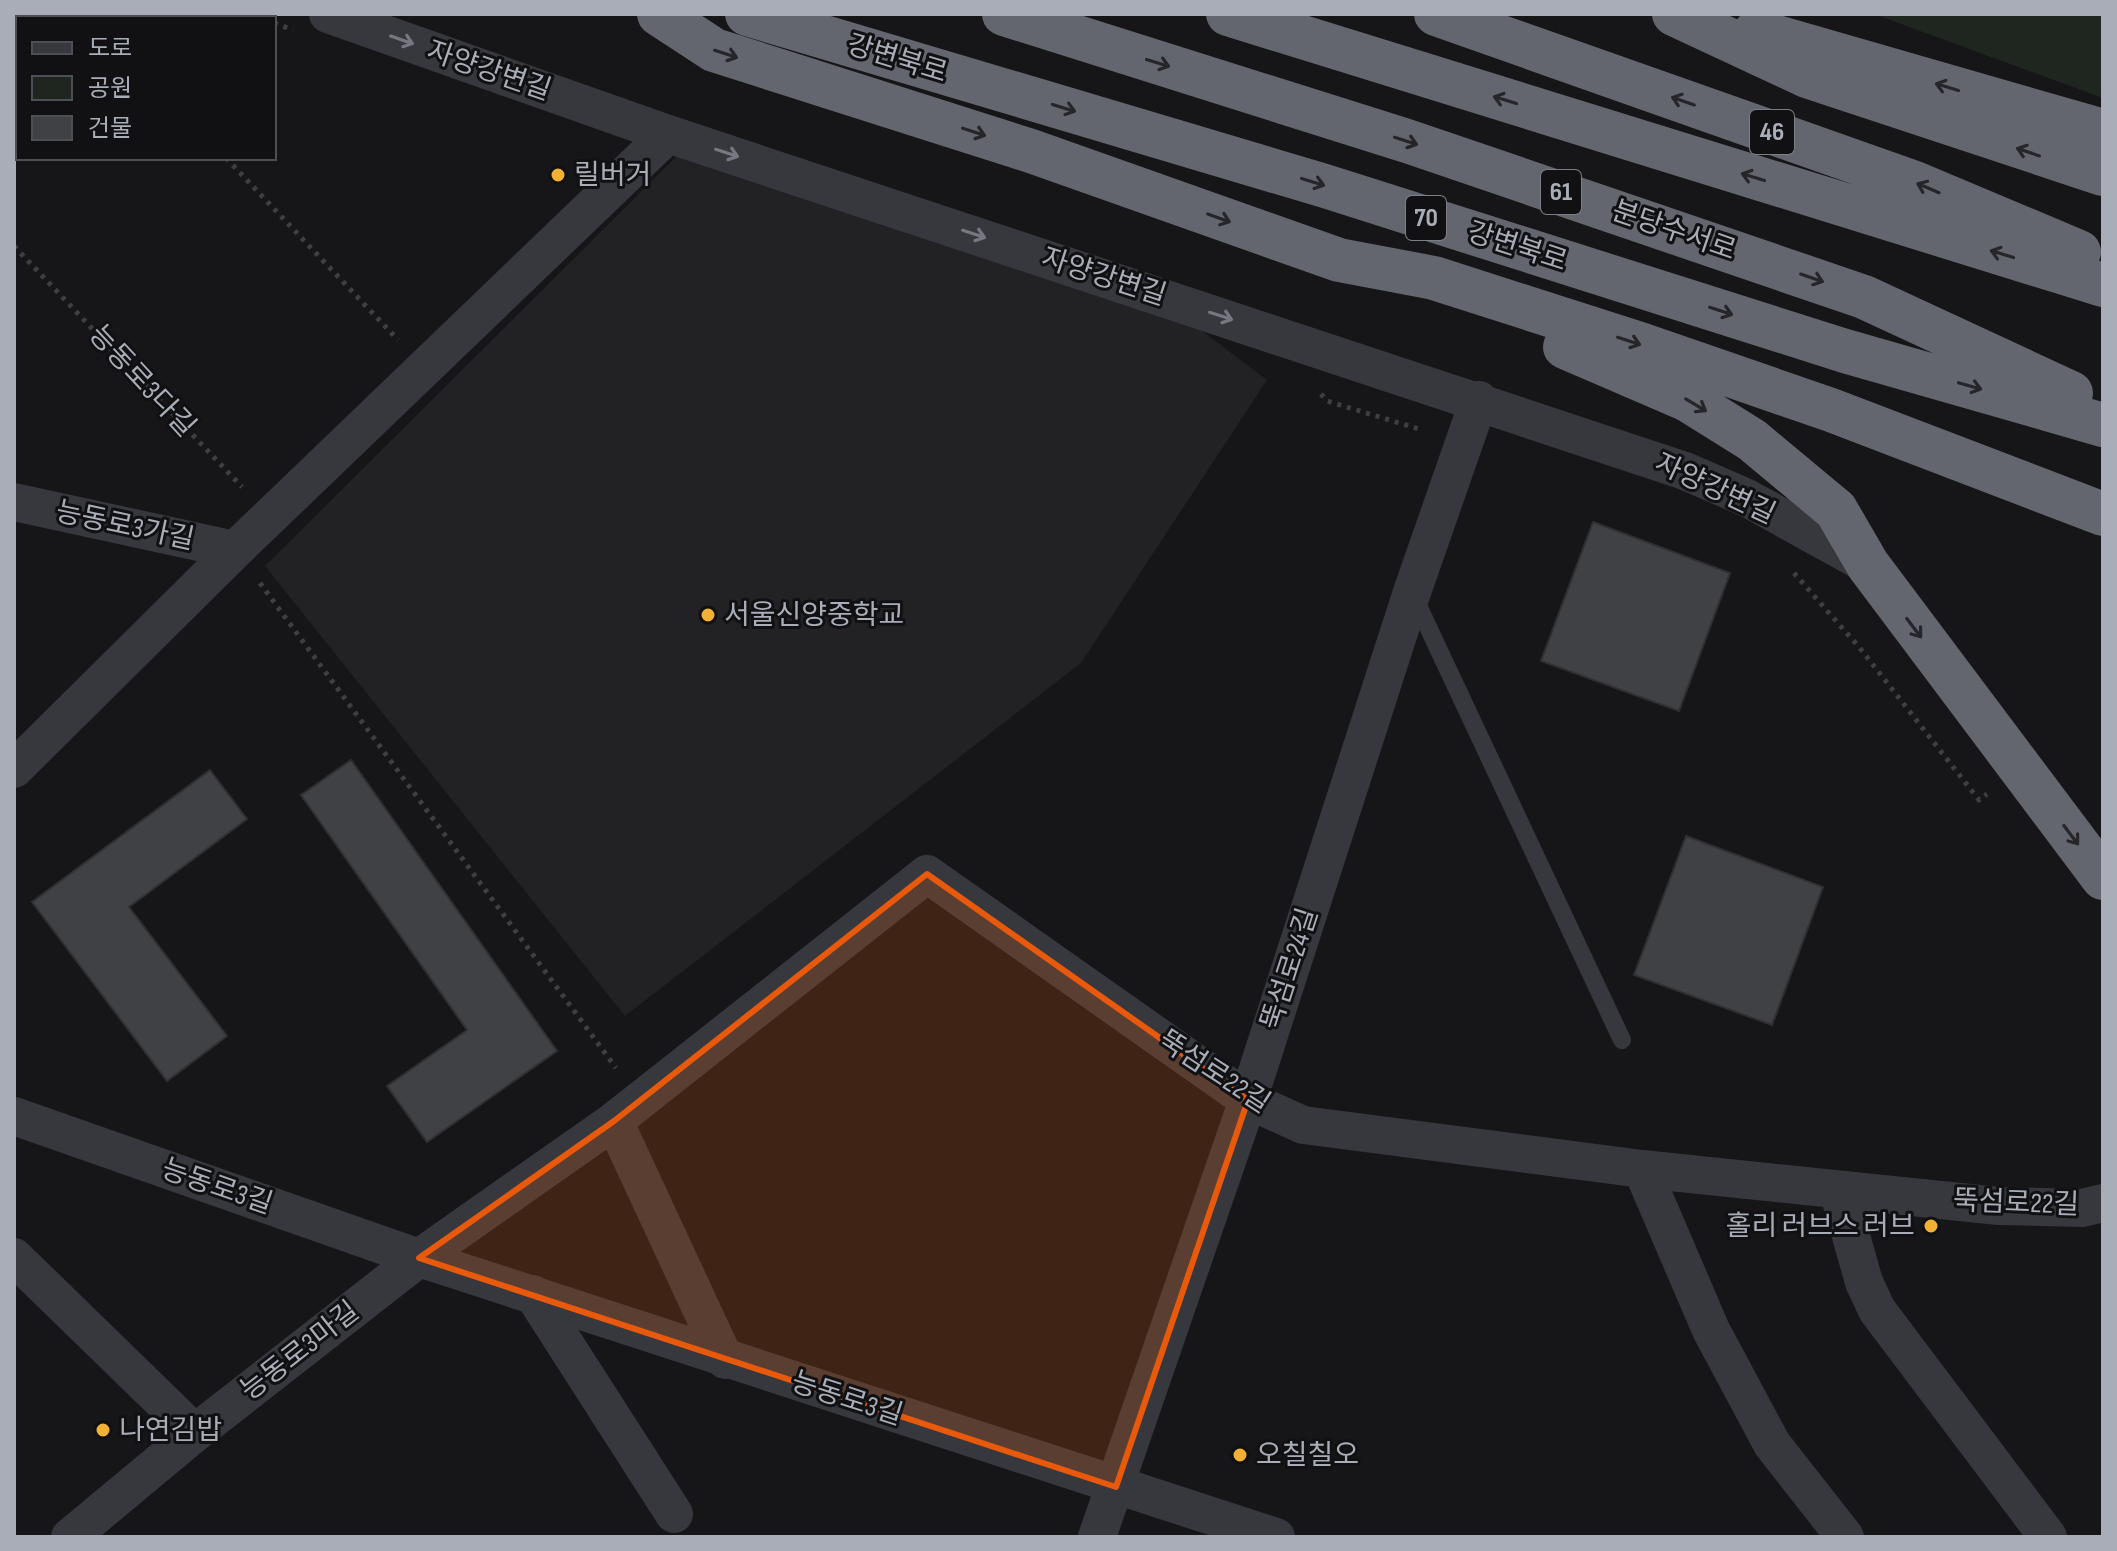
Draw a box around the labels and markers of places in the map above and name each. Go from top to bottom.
place label: 릴버거 [574,159,651,192]
marker: 릴버거 [549,166,567,184]
place label: 서울신양중학교 [724,599,904,632]
marker: 서울신양중학교 [699,606,717,624]
place label: 홀리 러브스 러브 [1726,1210,1915,1243]
marker: 홀리 러브스 러브 [1922,1217,1940,1235]
place label: 나연김밥 [119,1414,222,1447]
marker: 나연김밥 [94,1421,112,1439]
place label: 오칠칠오 [1256,1439,1359,1472]
marker: 오칠칠오 [1231,1446,1249,1464]

